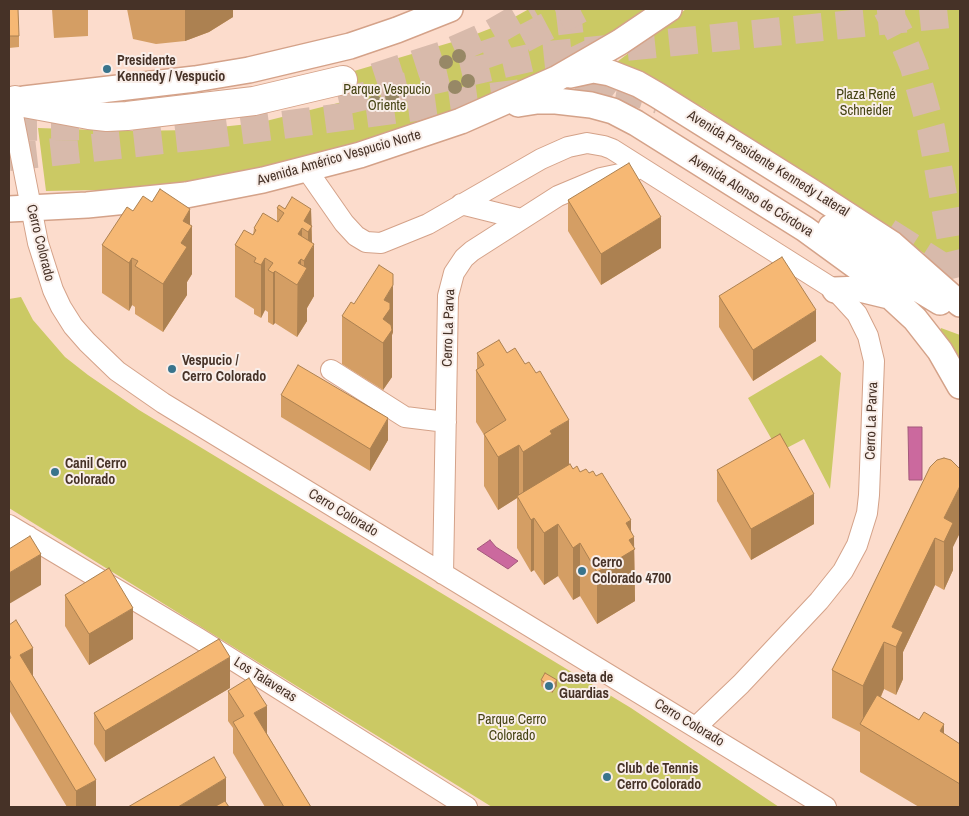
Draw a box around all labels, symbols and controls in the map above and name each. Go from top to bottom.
place label: Presidente Kennedy / Vespucio [117,53,225,85]
marker: Presidente Kennedy / Vespucio [101,63,113,75]
park label: Parque Vespucio Oriente [343,82,431,114]
park label: Plaza René Schneider [836,87,896,120]
street label: Avenida Presidente Kennedy Lateral [684,107,852,221]
street label: Avenida Américo Vespucio Norte [255,127,423,189]
street label: Avenida Alonso de Córdova [686,151,816,241]
street label: Cerro Colorado [22,203,58,283]
street label: Cerro La Parva [439,289,459,367]
place label: Vespucio / Cerro Colorado [182,353,266,386]
marker: Vespucio / Cerro Colorado [166,363,178,375]
street label: Cerro La Parva [862,382,882,460]
place label: Canil Cerro Colorado [65,456,127,488]
marker: Canil Cerro Colorado [49,466,61,478]
street label: Cerro Colorado [305,486,381,540]
place label: Cerro Colorado 4700 [592,555,671,588]
marker: Cerro Colorado 4700 [576,565,588,577]
street label: Los Talaveras [230,654,300,706]
place label: Caseta de Guardias [559,670,613,702]
marker: Caseta de Guardias [543,680,555,692]
street label: Cerro Colorado [651,696,727,750]
park label: Parque Cerro Colorado [478,712,546,744]
place label: Club de Tennis Cerro Colorado [617,761,701,794]
marker: Club de Tennis Cerro Colorado [601,771,613,783]

